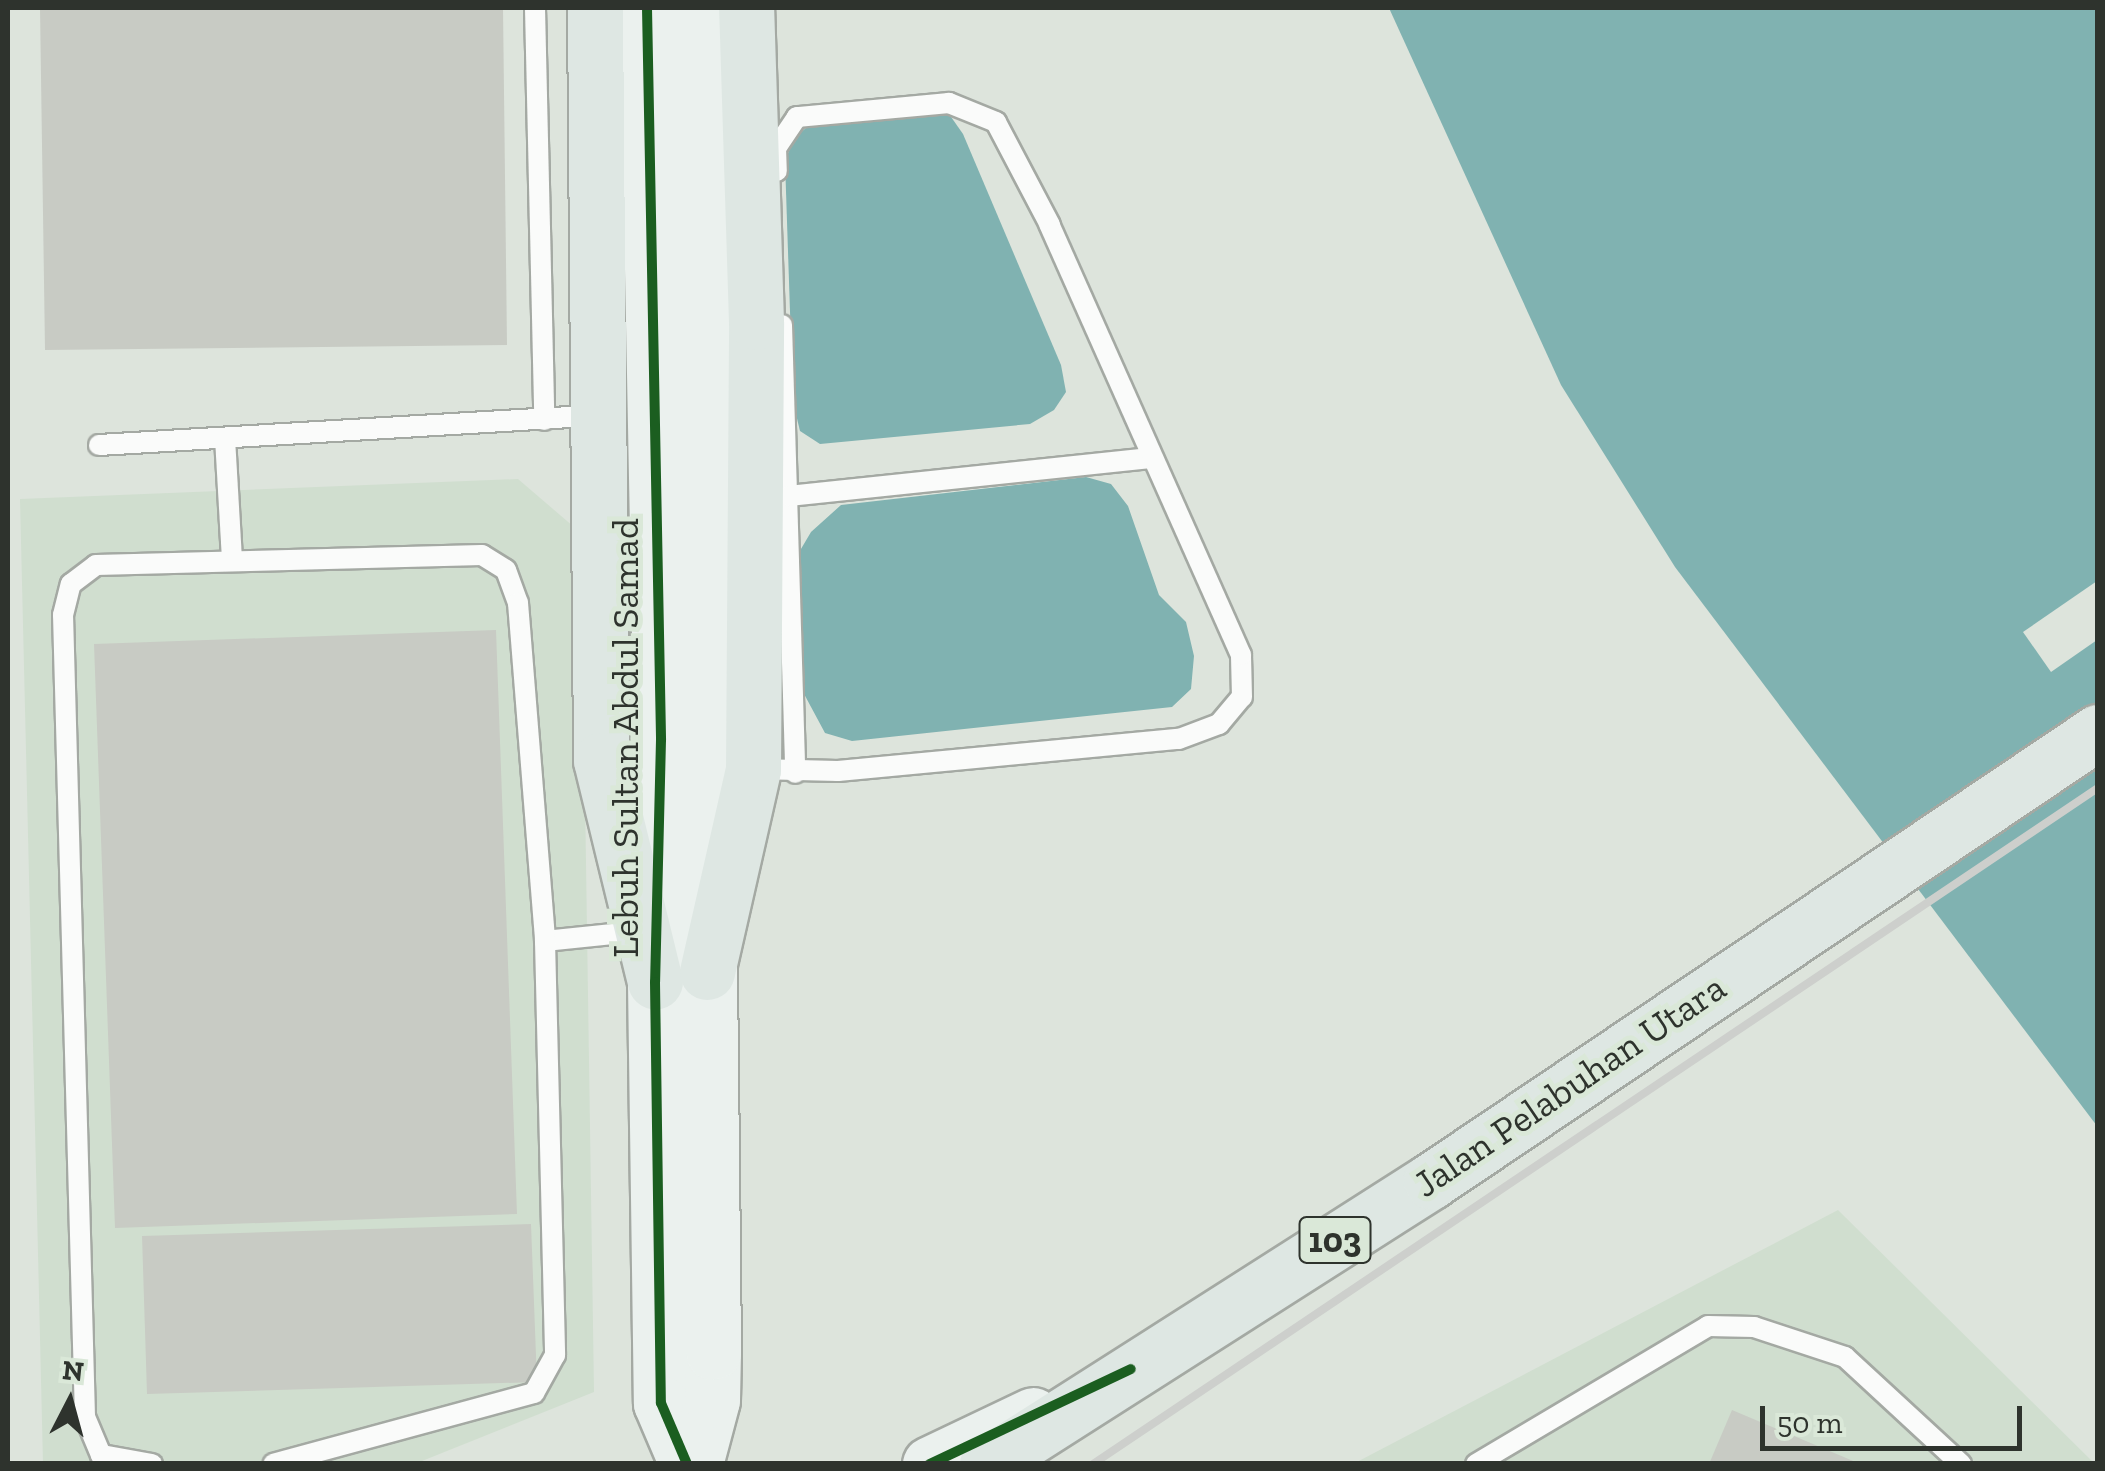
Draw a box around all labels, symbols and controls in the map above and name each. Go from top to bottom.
street label: Lebuh Sultan Abdul Samad [603,517,649,959]
street label: Jalan Pelabuhan Utara [1405,965,1735,1207]
road number: 103 [1298,1210,1372,1270]
north arrow [20,1351,120,1451]
text: N [61,1353,85,1388]
scale bar [1765,1386,2028,1448]
text: 50 m [1777,1405,1842,1441]

